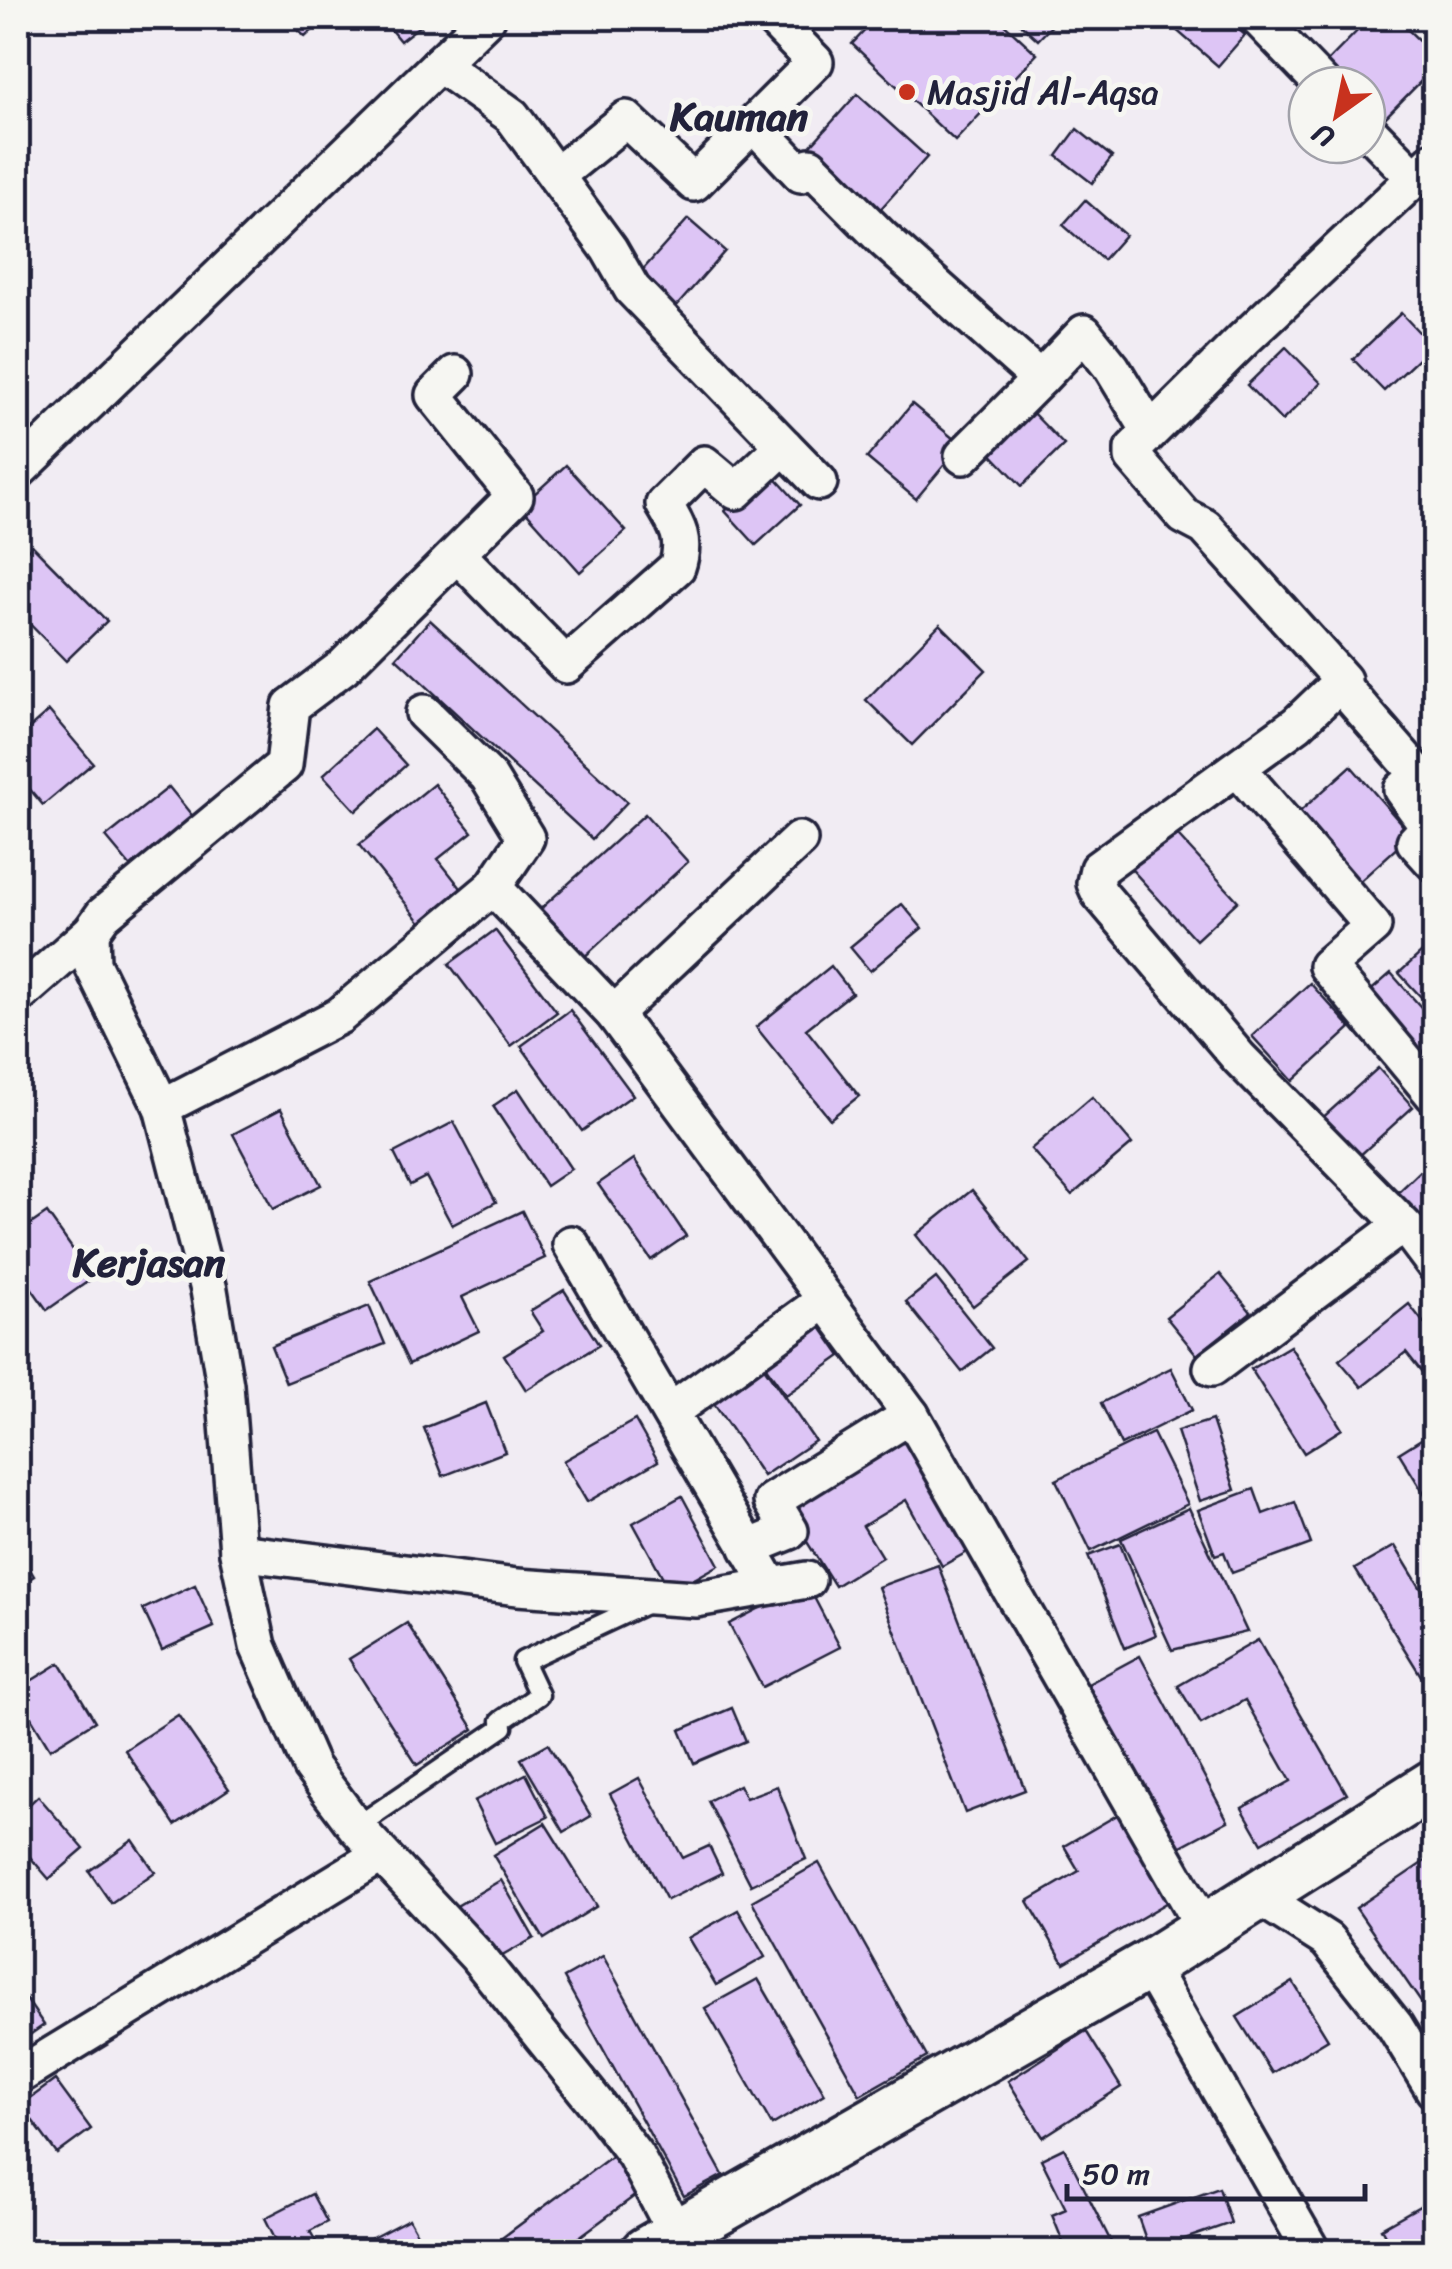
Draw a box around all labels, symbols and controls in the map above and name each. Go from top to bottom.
place label: Masjid Al-Aqsa [927,61,1159,123]
north arrow [1287,65,1387,165]
district label: Kauman [669,81,809,152]
marker: Masjid Al-Aqsa [896,81,918,103]
text: U [1301,109,1345,161]
district label: Kerjasan [72,1227,226,1298]
scale bar [1067,2139,1364,2201]
text: 50 m [1082,2147,1150,2201]

